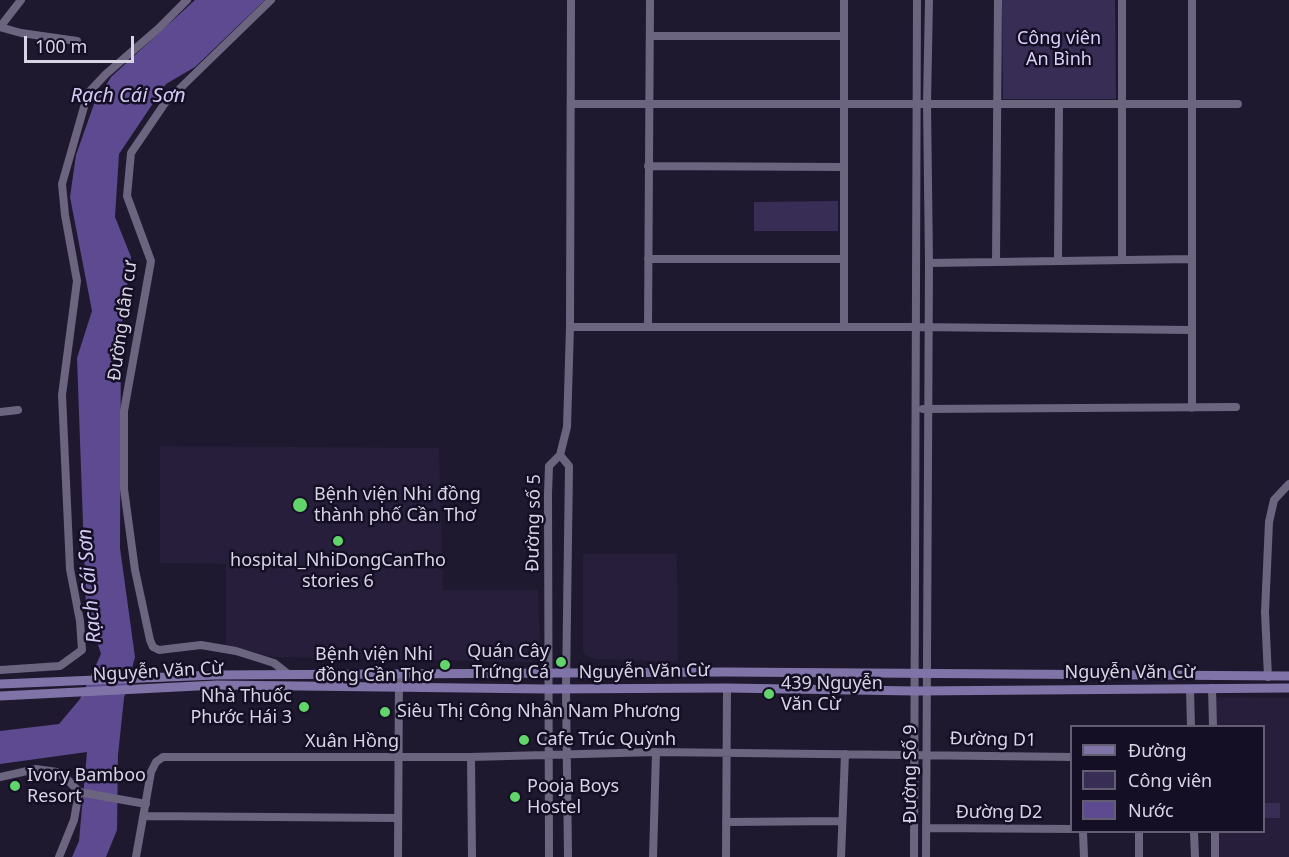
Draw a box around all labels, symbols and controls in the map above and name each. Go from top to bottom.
scale bar [27,24,136,62]
park label: Công viên An Bình [1017,28,1101,70]
text: 100 m [35,34,87,58]
water label: Rạch Cái Sơn [70,84,186,108]
street label: Đường dân cư [104,260,142,382]
street label: Đường số 5 [522,474,546,572]
place label: Bệnh viện Nhi đồng thành phố Cần Thơ [314,484,481,526]
marker: Bệnh viện Nhi đồng thành phố Cần Thơ [291,496,309,514]
water label: Rạch Cái Sơn [73,528,107,644]
marker: hospital_NhiDongCanTho stories 6 [331,534,345,548]
place label: hospital_NhiDongCanTho stories 6 [230,550,446,592]
place label: Quán Cây Trứng Cá [467,641,549,684]
place label: Bệnh viện Nhi đồng Cần Thơ [315,644,433,686]
marker: Quán Cây Trứng Cá [554,655,568,669]
street label: Nguyễn Văn Cừ [92,658,224,686]
marker: Bệnh viện Nhi đồng Cần Thơ [438,658,452,672]
street label: Nguyễn Văn Cừ [578,660,710,684]
street label: Nguyễn Văn Cừ [1065,662,1195,684]
place label: 439 Nguyễn Văn Cừ [781,673,883,716]
place label: Nhà Thuốc Phước Hái 3 [190,686,292,728]
marker: 439 Nguyễn Văn Cừ [762,687,776,701]
marker: Nhà Thuốc Phước Hái 3 [297,700,311,714]
place label: Siêu Thị Công Nhân Nam Phương [397,701,680,723]
marker: Siêu Thị Công Nhân Nam Phương [378,705,392,719]
street label: Đường Số 9 [900,725,922,823]
legend [1070,725,1265,833]
street label: Đường D1 [949,728,1037,752]
place label: Cafe Trúc Quỳnh [536,729,676,751]
street label: Xuân Hồng [305,731,399,753]
marker: Cafe Trúc Quỳnh [517,733,531,747]
text: Đường [1128,738,1187,762]
place label: Ivory Bamboo Resort [27,765,146,808]
text: Công viên [1128,768,1212,792]
place label: Pooja Boys Hostel [527,776,619,818]
marker: Ivory Bamboo Resort [8,779,22,793]
marker: Pooja Boys Hostel [508,790,522,804]
text: Nước [1128,798,1174,822]
street label: Đường D2 [956,802,1042,824]

